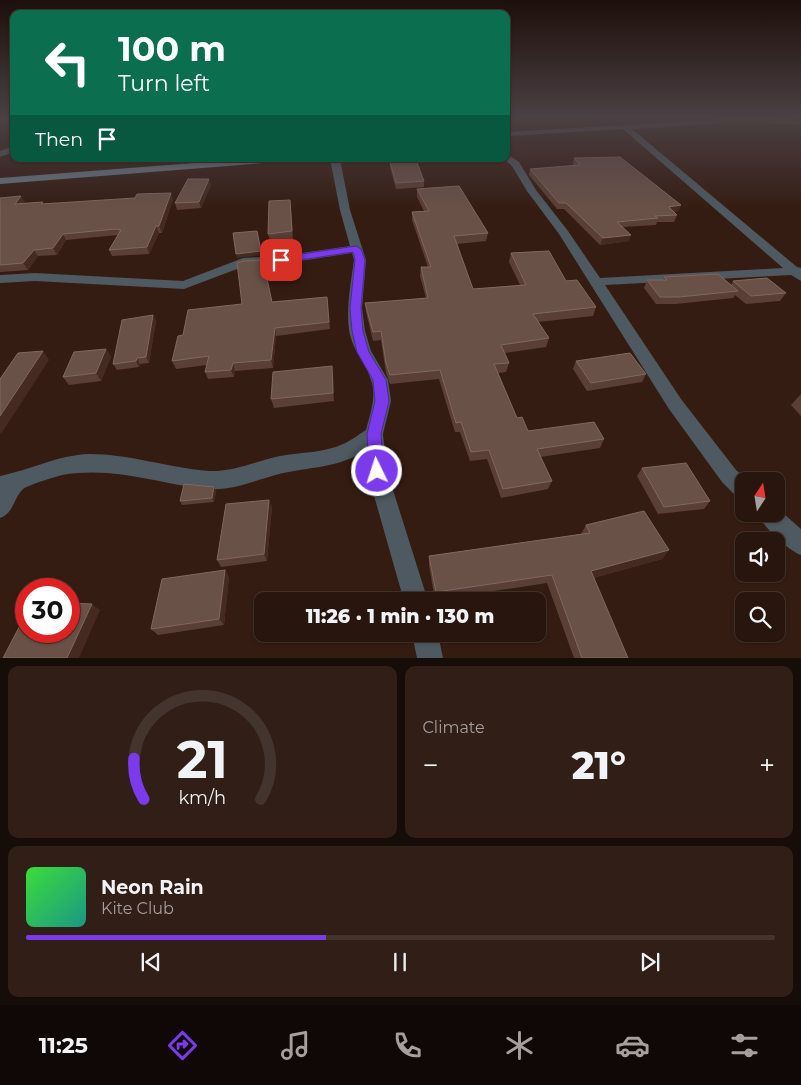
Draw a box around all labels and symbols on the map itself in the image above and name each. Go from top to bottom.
pin [260,239,302,281]
position arrow [350,444,402,496]
north arrow [735,472,785,522]
speed limit sign: 30 [15,578,80,643]

